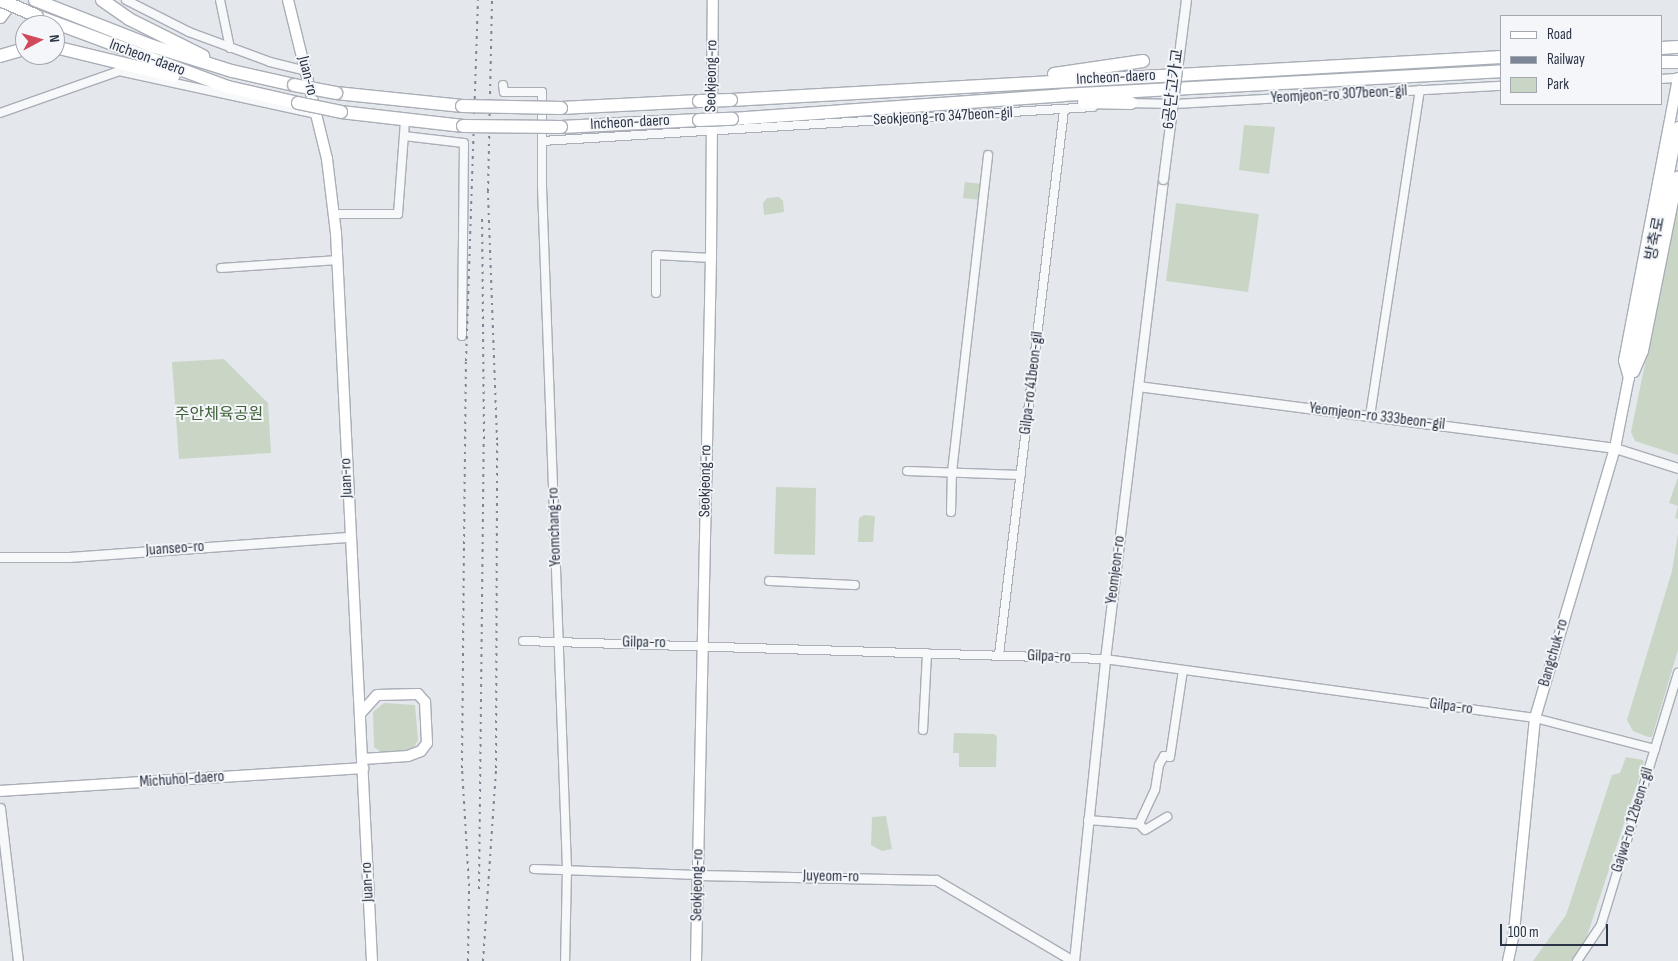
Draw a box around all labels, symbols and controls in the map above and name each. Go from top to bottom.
north arrow [15,15,65,65]
legend [1500,15,1663,105]
text: Road [1547,25,1572,44]
text: N [46,34,63,43]
street label: Incheon-daero [106,35,188,81]
street label: Seokjeong-ro [702,40,722,112]
street label: 6공단고가교 [1160,48,1188,130]
text: Railway [1547,50,1585,69]
street label: Juan-ro [293,54,321,98]
street label: Incheon-daero [1076,66,1156,90]
text: Park [1547,75,1569,94]
street label: Yeomjeon-ro 307beon-gil [1270,82,1408,108]
street label: Seokjeong-ro 347beon-gil [873,104,1013,130]
street label: Incheon-daero [590,111,670,135]
street label: 방축로 [1642,215,1670,263]
street label: Gilpa-ro 41beon-gil [1016,330,1048,436]
street label: Yeomjeon-ro 333beon-gil [1308,399,1446,435]
park label: 주안체육공원 [175,405,263,425]
street label: Seokjeong-ro [696,445,716,517]
street label: Juan-ro [337,458,357,498]
street label: Yeomchang-ro [544,487,566,567]
street label: Yeomjeon-ro [1102,535,1130,605]
street label: Juanseo-ro [145,537,205,561]
street label: Bangchuk-ro [1535,617,1573,689]
street label: Gilpa-ro [622,633,666,653]
street label: Gilpa-ro [1027,647,1071,667]
street label: Gilpa-ro [1428,694,1474,720]
street label: Gajwa-ro 12beon-gil [1608,765,1658,875]
street label: Michuhol-daero [139,767,225,793]
street label: Seokjeong-ro [688,849,708,921]
street label: Juan-ro [357,862,379,902]
street label: Juyeom-ro [803,867,859,887]
scale bar [1503,914,1610,946]
text: 100 m [1508,923,1539,942]

